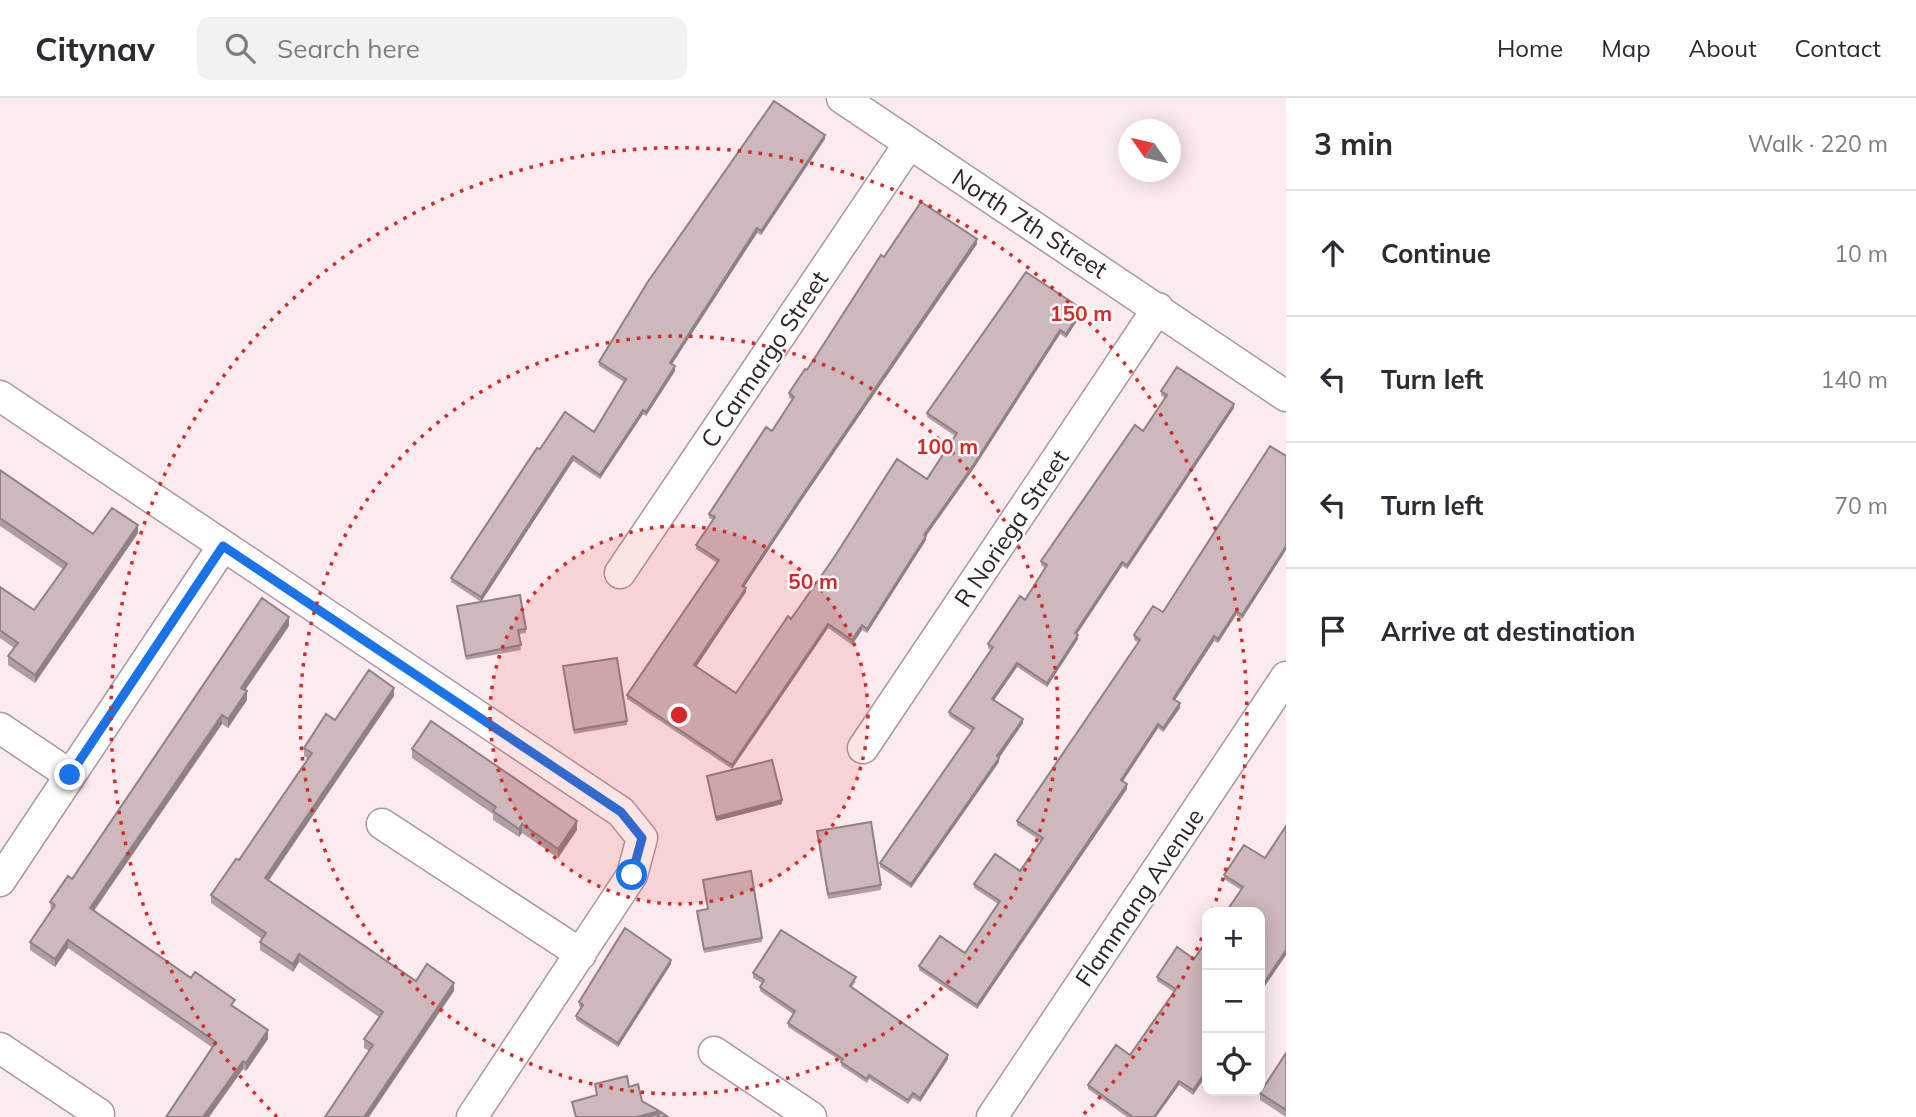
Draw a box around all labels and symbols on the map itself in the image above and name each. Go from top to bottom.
north arrow [1118,119,1181,182]
street label: North 7th Street [947,162,1113,284]
street label: C Carmargo Street [694,265,834,453]
text: 150 m [1050,300,1112,326]
text: 100 m [916,433,978,459]
street label: R Noriega Street [947,444,1075,612]
text: 50 m [788,568,838,594]
centre of rings [667,703,691,727]
route end [54,759,85,790]
street label: Flammang Avenue [1068,802,1210,992]
route start [616,859,647,890]

